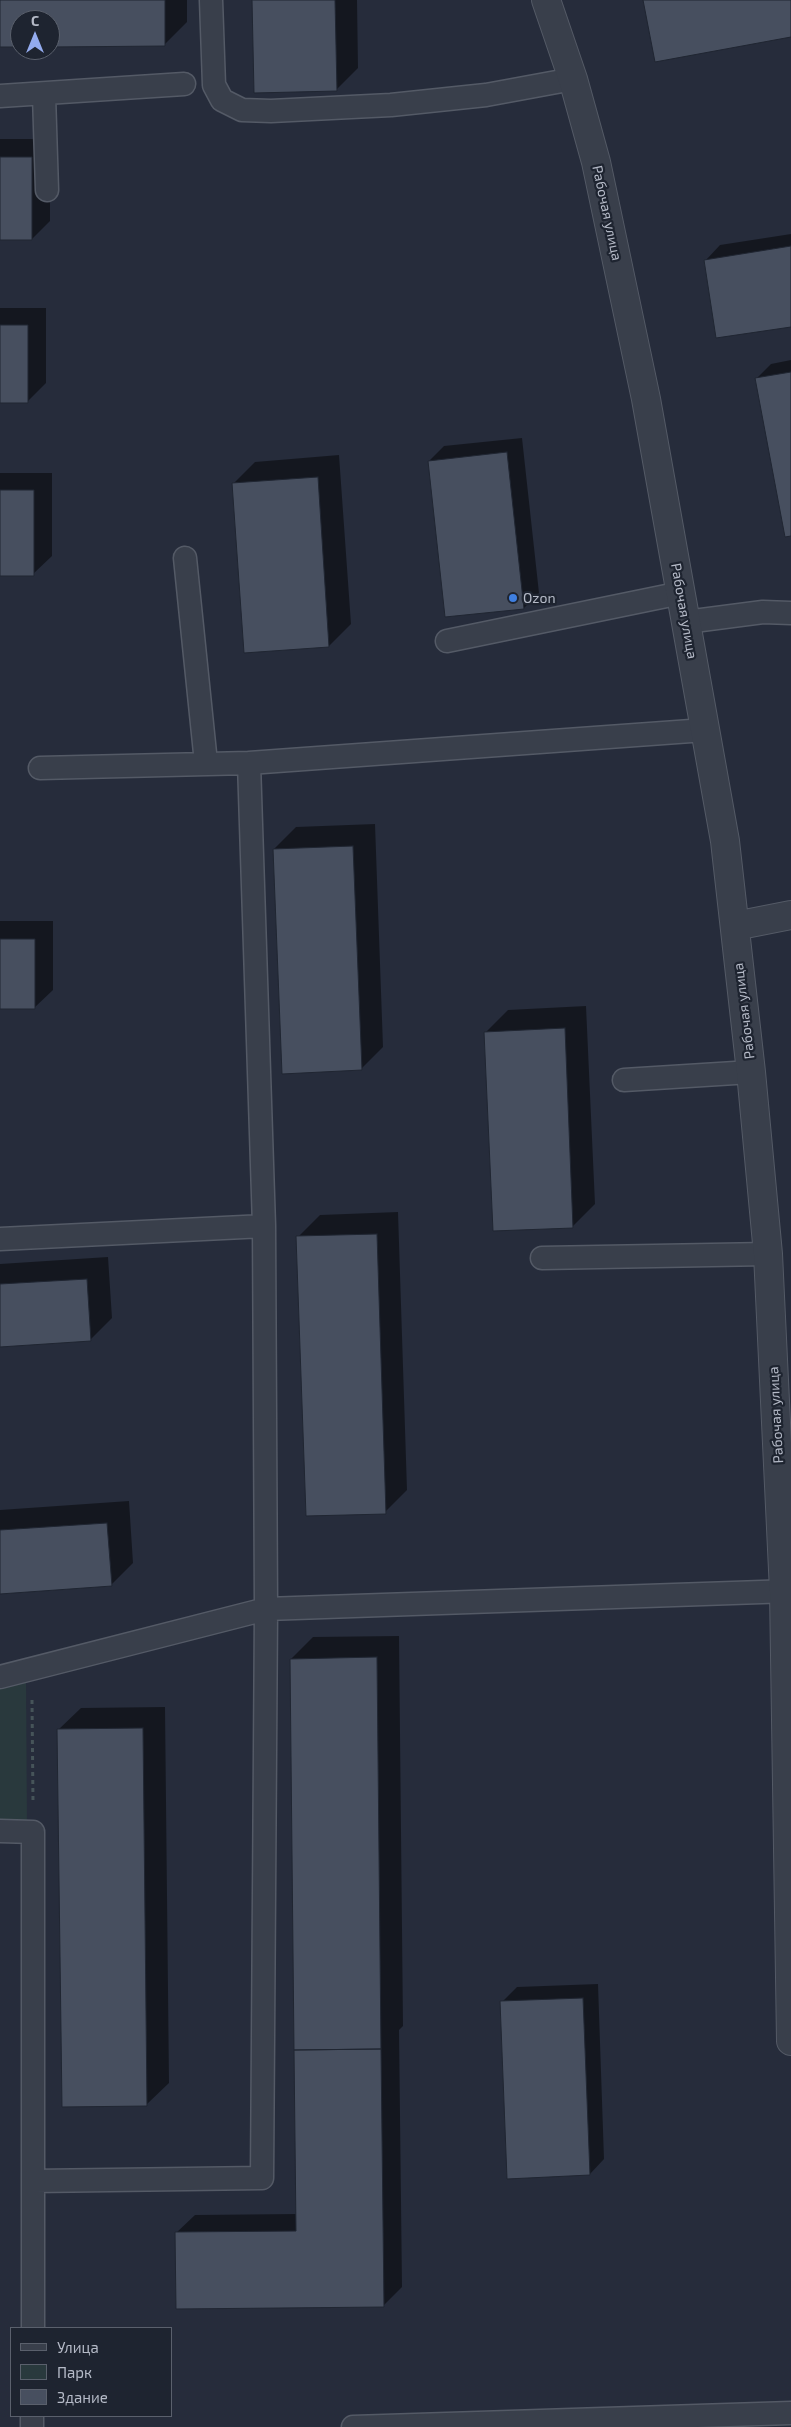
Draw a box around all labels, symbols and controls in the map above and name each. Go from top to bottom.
north arrow [10,10,60,60]
text: С [31,12,39,29]
street label: Рабочая улица [589,164,625,262]
street label: Рабочая улица [667,562,701,660]
place label: Ozon [523,590,556,606]
marker: Ozon [507,592,519,604]
street label: Рабочая улица [730,962,758,1060]
street label: Рабочая улица [765,1366,787,1464]
legend [10,2327,172,2417]
text: Улица [57,2338,99,2356]
text: Парк [57,2363,92,2381]
text: Здание [57,2388,108,2406]

